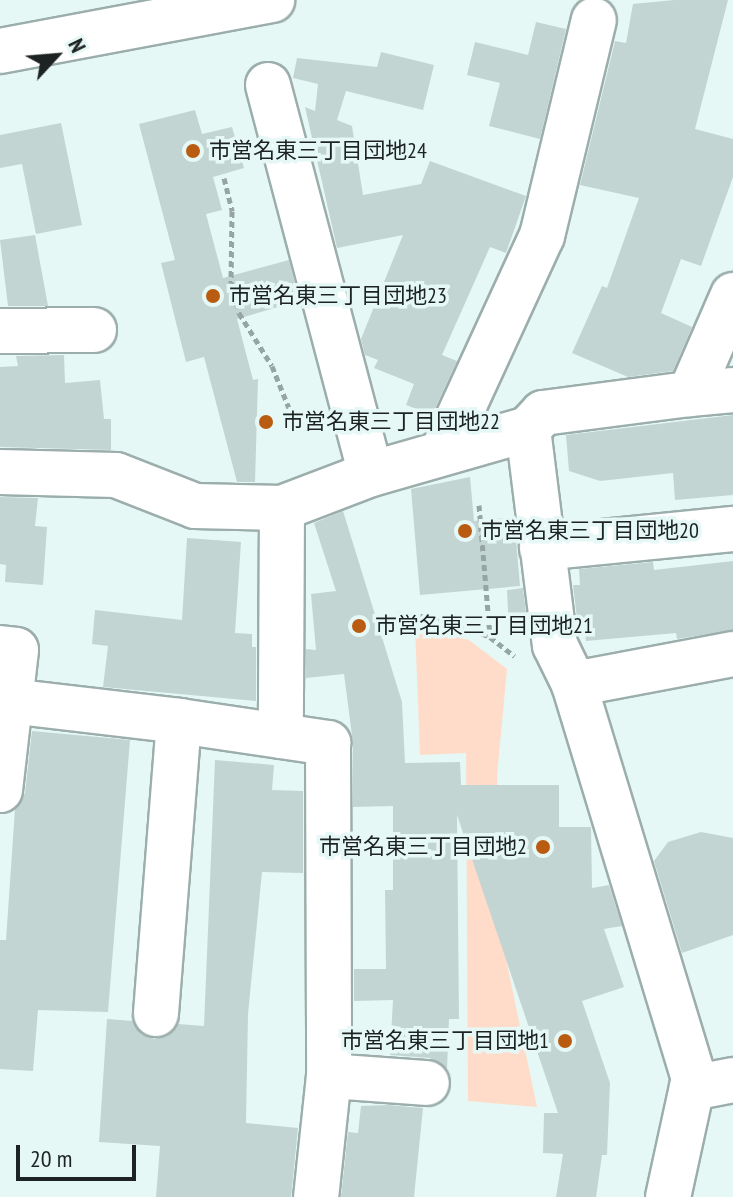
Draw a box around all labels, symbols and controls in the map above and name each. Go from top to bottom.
north arrow [16,16,96,96]
text: N [62,34,93,57]
place label: 市営名東三丁目団地24 [209,138,427,164]
marker: 市営名東三丁目団地24 [184,142,202,160]
place label: 市営名東三丁目団地23 [229,283,447,309]
marker: 市営名東三丁目団地23 [204,287,222,305]
place label: 市営名東三丁目団地22 [282,409,500,435]
marker: 市営名東三丁目団地22 [257,413,275,431]
place label: 市営名東三丁目団地20 [481,518,699,544]
marker: 市営名東三丁目団地20 [456,522,474,540]
place label: 市営名東三丁目団地21 [375,613,593,639]
marker: 市営名東三丁目団地21 [350,617,368,635]
place label: 市営名東三丁目団地2 [319,834,527,860]
marker: 市営名東三丁目団地2 [534,838,552,856]
place label: 市営名東三丁目団地1 [341,1028,549,1054]
marker: 市営名東三丁目団地1 [556,1032,574,1050]
scale bar [20,1129,140,1179]
text: 20 m [30,1143,72,1174]

